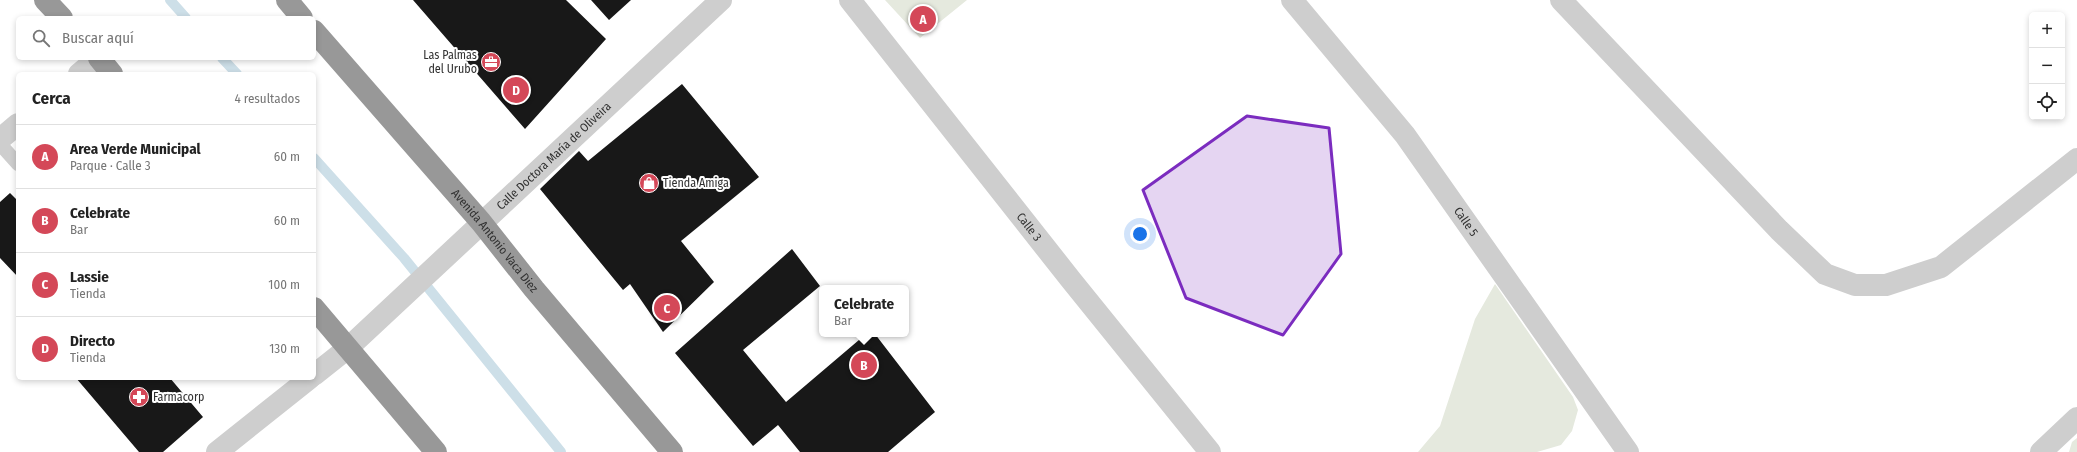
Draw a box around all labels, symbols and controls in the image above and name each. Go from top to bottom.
pin: A [910,4,936,34]
map controls [2029,12,2065,120]
button: + [2029,12,2065,48]
search box [16,16,316,60]
icon: search [30,27,52,49]
text: Buscar aquí [62,29,134,47]
place label: Las Palmas del Urubo [423,48,477,76]
button: − [2029,48,2065,84]
office icon: Las Palmas del Urubo [480,51,502,73]
pin: D [503,75,529,105]
button: locate [2029,84,2065,120]
text: Cerca [32,88,71,109]
text: 4 resultados [234,91,300,106]
street label: Calle Doctora María de Oliveira [494,99,614,213]
text: Area Verde Municipal [70,140,201,158]
text: A [41,149,49,164]
text: 60 m [274,149,300,164]
text: Parque · Calle 3 [70,158,151,173]
shop icon: Tienda Amiga [638,172,660,194]
place label: Tienda Amiga [663,176,729,190]
street label: Avenida Antonio Vaca Diez [449,186,541,296]
text: Celebrate [70,204,130,222]
street label: Calle 5 [1451,204,1481,239]
street label: Calle 3 [1014,210,1045,244]
text: B [41,213,49,228]
text: 60 m [274,213,300,228]
text: Bar [70,222,88,237]
your location [1130,224,1150,244]
text: Lassie [70,268,109,286]
text: C [42,277,48,292]
text: 100 m [268,277,300,292]
popup [819,285,909,337]
text: Tienda [70,286,106,301]
pin: C [654,293,680,323]
text: Celebrate [834,295,894,313]
text: Bar [834,313,852,328]
text: Directo [70,332,115,350]
text: D [41,341,49,356]
text: 130 m [269,341,300,356]
text: Tienda [70,350,106,365]
pin: B [851,350,877,380]
pharmacy icon: Farmacorp [128,386,150,408]
place label: Farmacorp [153,390,205,404]

